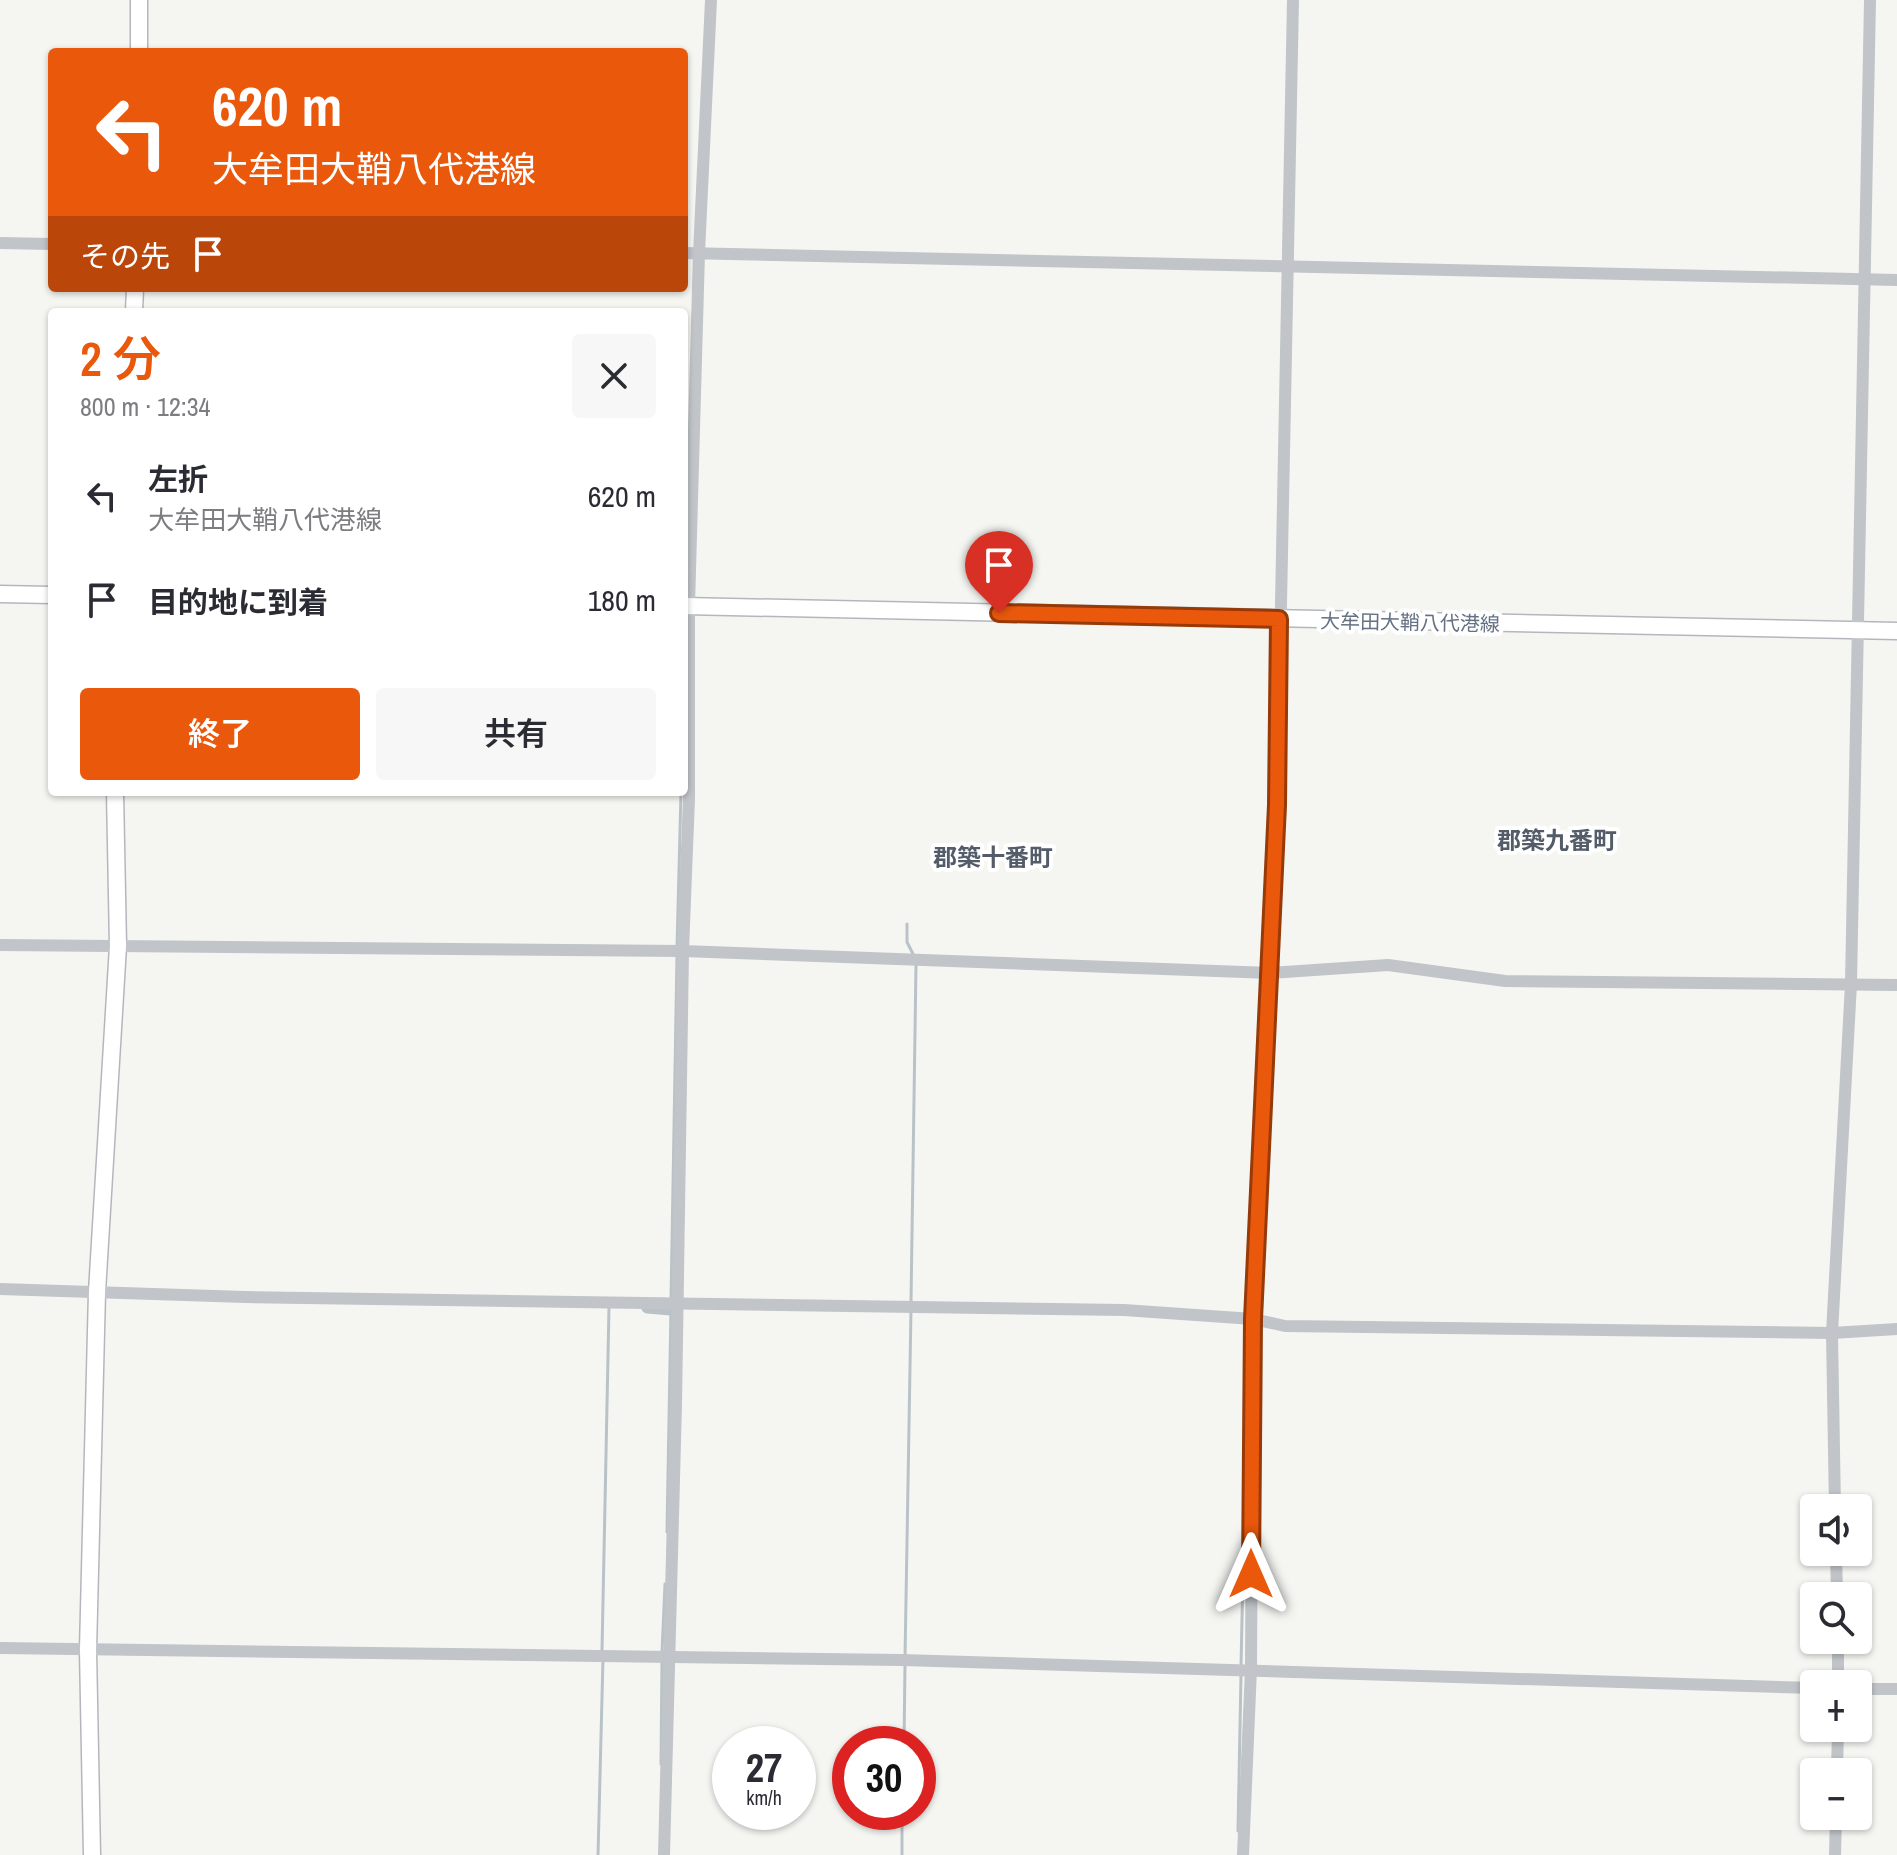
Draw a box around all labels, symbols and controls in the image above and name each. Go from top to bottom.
text: 620 m [212,68,342,143]
icon: left [80,80,184,184]
text: 大牟田大鞘八代港線 [212,145,536,193]
icon: arrive [186,232,230,276]
text: その先 [80,236,170,276]
text: 2 分 [80,326,161,391]
button: close [572,334,656,418]
text: 800 m · 12:34 [80,389,210,424]
text: 左折 [148,459,208,499]
icon: left [80,474,124,518]
text: 620 m [588,476,656,516]
text: 大牟田大鞘八代港線 [148,502,382,537]
pin [965,531,1033,613]
icon: arrive [977,543,1021,587]
icon: arrive [80,578,124,622]
text: 180 m [588,580,656,620]
text: 目的地に到着 [148,582,328,622]
street label: 大牟田大鞘八代港線 [1320,607,1500,637]
button: 終了 [80,688,360,780]
button: 共有 [376,688,656,780]
district label: 郡築九番町 [1497,824,1617,856]
district label: 郡築十番町 [933,841,1053,873]
map controls [1800,1494,1872,1830]
button: sound [1800,1494,1872,1566]
position arrow [1209,1532,1293,1616]
button: search [1800,1582,1872,1654]
button: + [1800,1670,1872,1742]
speed limit sign: 30 [832,1726,936,1830]
text: 27 [746,1741,782,1794]
button: − [1800,1758,1872,1830]
text: km/h [746,1784,782,1811]

